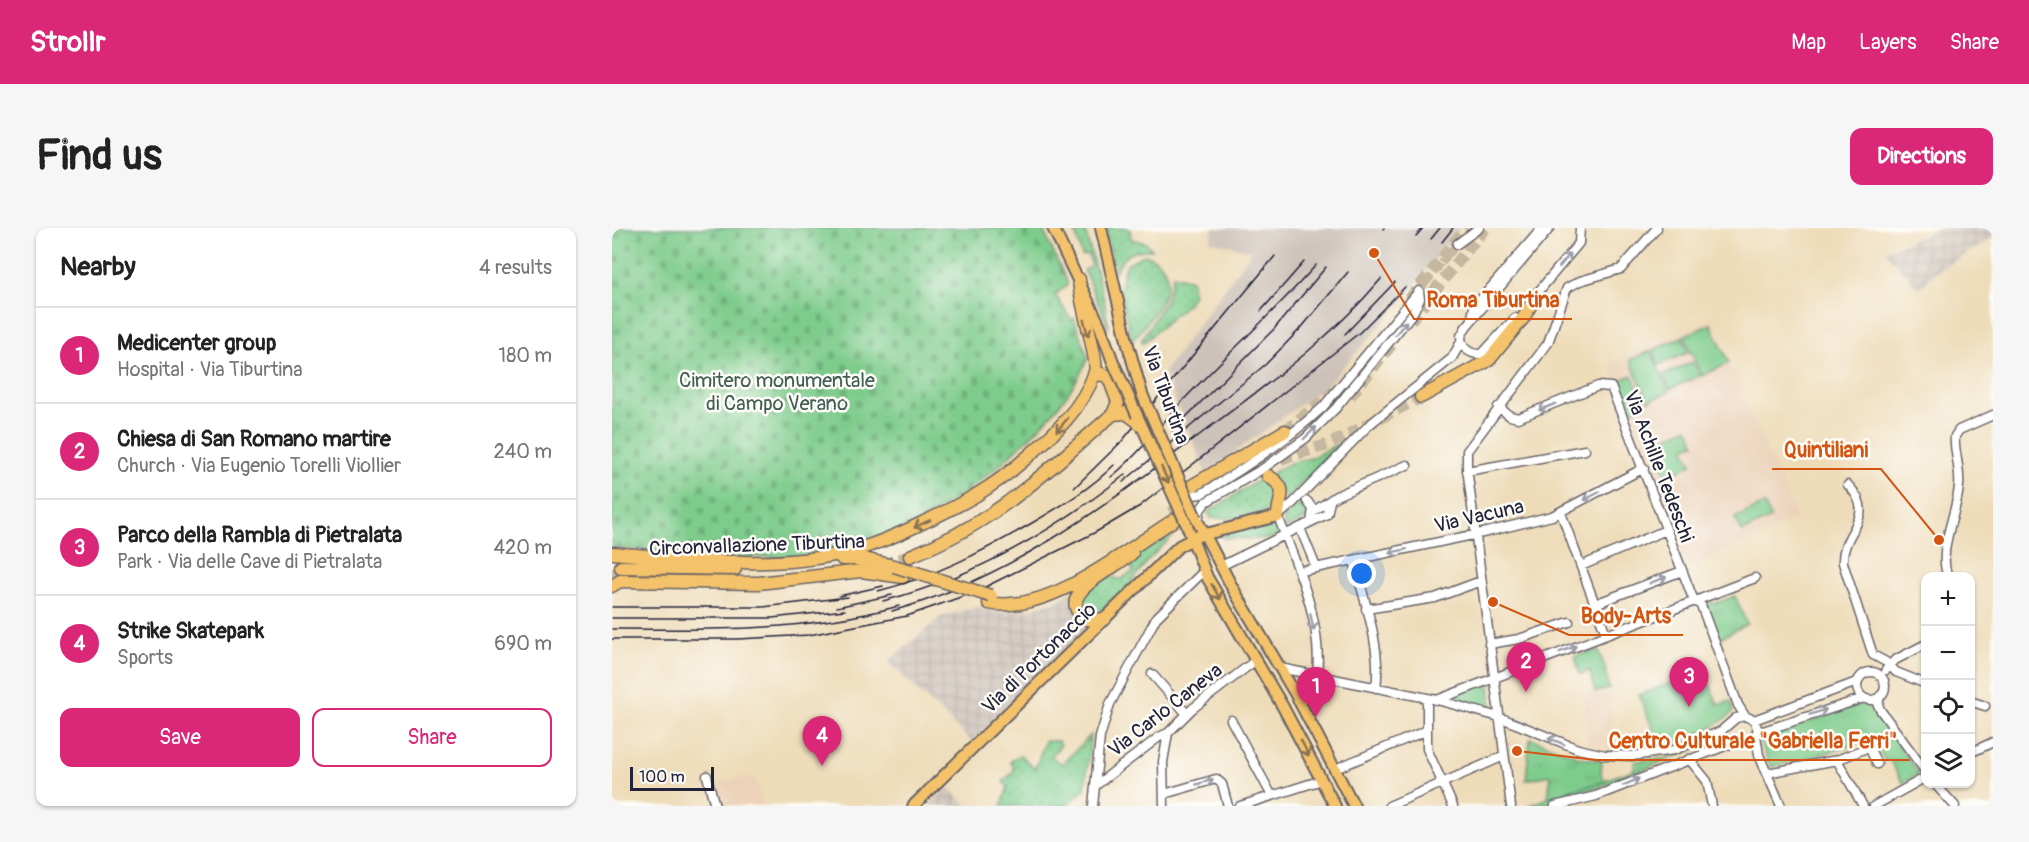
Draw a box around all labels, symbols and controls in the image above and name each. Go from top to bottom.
text: Strollr [30,25,105,60]
text: Map [1791,29,1826,56]
text: Layers [1859,29,1917,56]
text: Share [1950,29,1999,56]
button: Directions [1850,128,1993,185]
text: Find us [36,130,162,182]
text: Nearby [60,251,136,283]
one-way arrow [1558,252,1571,268]
text: 4 results [479,255,552,280]
callout: Roma Tiburtina [1414,280,1572,319]
text: Roma Tiburtina [1426,287,1560,314]
one-way arrow [1081,318,1093,337]
one-way arrow [1394,320,1407,336]
text: Medicenter group [117,329,276,357]
street label: Via Tiburtina [1137,342,1195,448]
text: 1 [76,343,83,368]
text: 180 m [498,343,552,368]
text: Hospital · Via Tiburtina [117,357,303,382]
park label: Cimitero monumentale di Campo Verano [679,368,875,416]
street label: Via Achille Tedeschi [1618,386,1700,546]
one-way arrow [1538,402,1557,413]
one-way arrow [1055,416,1068,432]
text: Chiesa di San Romano martire [117,425,391,453]
one-way arrow [1303,426,1318,441]
callout: Quintiliani [1772,430,1881,469]
text: Quintiliani [1784,437,1868,464]
text: 2 [74,439,85,464]
text: 240 m [493,439,552,464]
text: Church · Via Eugenio Torelli Viollier [117,453,401,478]
one-way arrow [1159,466,1171,484]
one-way arrow [1584,491,1602,502]
street label: Via Vacuna [1432,494,1526,538]
one-way arrow [913,518,931,530]
text: Parco della Rambla di Pietralata [117,521,402,549]
street label: Circonvallazione Tiburtina [649,529,865,561]
text: 3 [74,535,85,560]
text: 420 m [493,535,552,560]
one-way arrow [1389,546,1408,558]
text: Park · Via delle Cave di Pietralata [117,549,382,574]
your location [1347,559,1376,588]
map controls [1921,572,1975,788]
button: + [1921,572,1975,626]
one-way arrow [1648,574,1667,585]
one-way arrow [1210,583,1222,600]
callout: Body-Arts [1569,596,1683,635]
street label: Via di Portonaccio [976,597,1102,719]
text: Body-Arts [1581,603,1672,630]
one-way arrow [1307,612,1318,632]
text: Strike Skatepark [117,617,264,645]
button: − [1921,626,1975,680]
text: 4 [74,631,85,656]
text: 690 m [494,631,552,656]
pin: 2 [1506,642,1546,692]
one-way arrow [1558,643,1576,654]
text: Sports [117,645,173,670]
street label: Via Carlo Caneva [1103,658,1227,762]
pin: 3 [1670,658,1708,707]
pin: 1 [1296,668,1336,717]
button: locate [1921,680,1975,734]
one-way arrow [1808,706,1827,717]
button: Save [60,708,300,767]
button: Share [312,708,552,767]
pin: 4 [802,716,842,766]
callout: Centro Culturale "Gabriella Ferri" [1597,721,1910,760]
text: Centro Culturale "Gabriella Ferri" [1609,728,1897,755]
button: layers [1921,734,1975,788]
one-way arrow [1547,735,1566,746]
one-way arrow [1300,738,1312,756]
scale bar [630,764,714,792]
text: 100 m [639,767,685,787]
one-way arrow [1195,776,1214,787]
one-way arrow [1621,776,1639,788]

